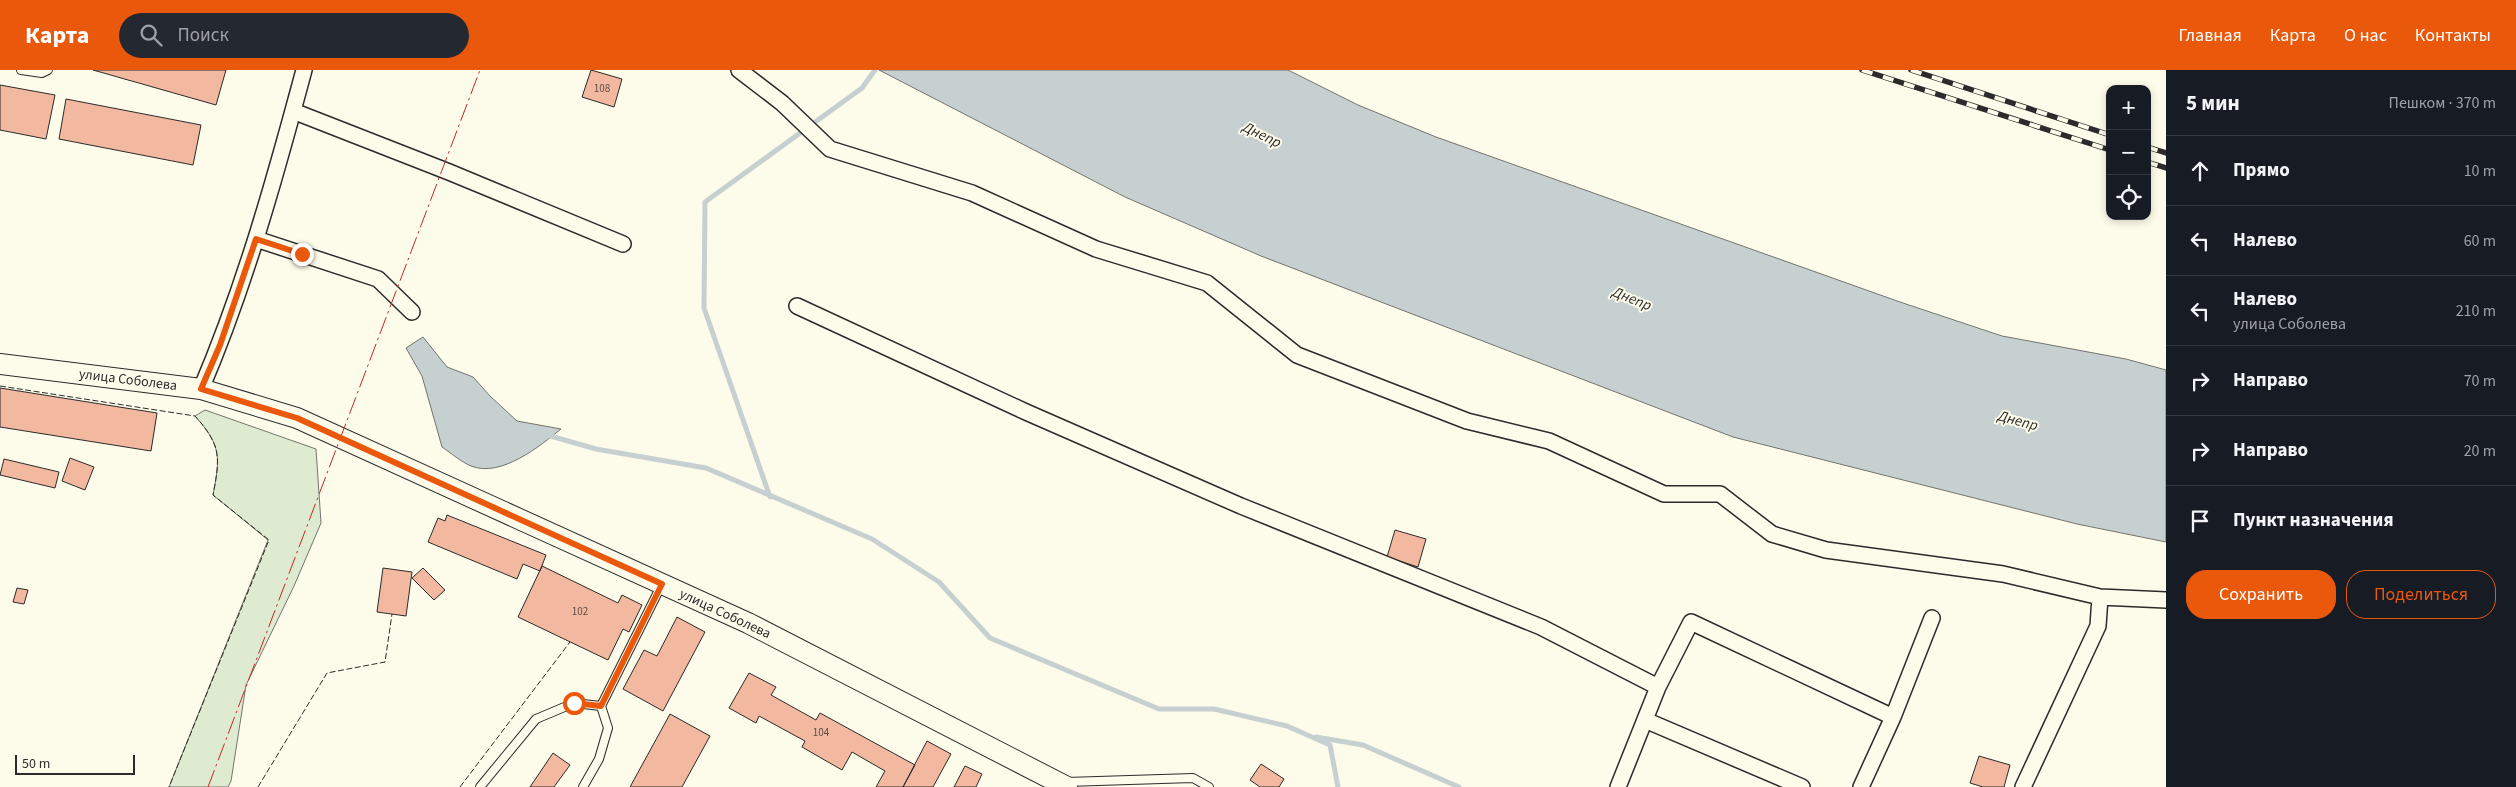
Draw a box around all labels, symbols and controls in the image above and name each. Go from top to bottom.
search box [119,13,469,58]
text: Карта [25,18,89,53]
icon: search [137,21,165,49]
text: Поиск [177,22,229,49]
text: Главная [2179,23,2242,48]
text: Карта [2270,23,2316,48]
text: О нас [2344,23,2387,48]
text: Контакты [2415,23,2491,48]
house number: 108 [594,81,611,96]
map controls [2106,85,2151,220]
button: + [2106,85,2151,130]
text: 5 мин [2186,88,2240,118]
text: Пешком · 370 m [2389,92,2496,114]
water label: Днепр [1238,116,1285,153]
button: − [2106,130,2151,175]
icon: ahead [2186,157,2214,185]
text: Прямо [2233,157,2290,184]
text: 10 m [2464,160,2496,182]
button: locate [2106,175,2151,220]
icon: left [2186,227,2214,255]
text: Налево [2233,227,2297,254]
text: 60 m [2464,230,2496,252]
route end [291,243,314,266]
water label: Днепр [1608,281,1655,316]
text: Налево [2233,286,2297,313]
icon: left [2186,297,2214,325]
text: 210 m [2456,300,2496,322]
text: улица Соболева [2233,313,2346,335]
street label: улица Соболева [78,364,178,396]
icon: right [2186,367,2214,395]
text: Направо [2233,367,2308,394]
text: 70 m [2464,370,2496,392]
water label: Днепр [1995,405,2040,436]
icon: right [2186,437,2214,465]
text: Направо [2233,437,2308,464]
text: 20 m [2464,440,2496,462]
icon: arrive [2186,507,2214,535]
text: Пункт назначения [2233,507,2394,534]
button: Сохранить [2186,570,2336,619]
button: Поделиться [2346,570,2496,619]
street label: улица Соболева [676,584,774,644]
house number: 102 [572,604,588,619]
route start [563,692,586,715]
house number: 104 [813,725,830,740]
scale bar [15,752,135,775]
text: 50 m [22,754,50,774]

